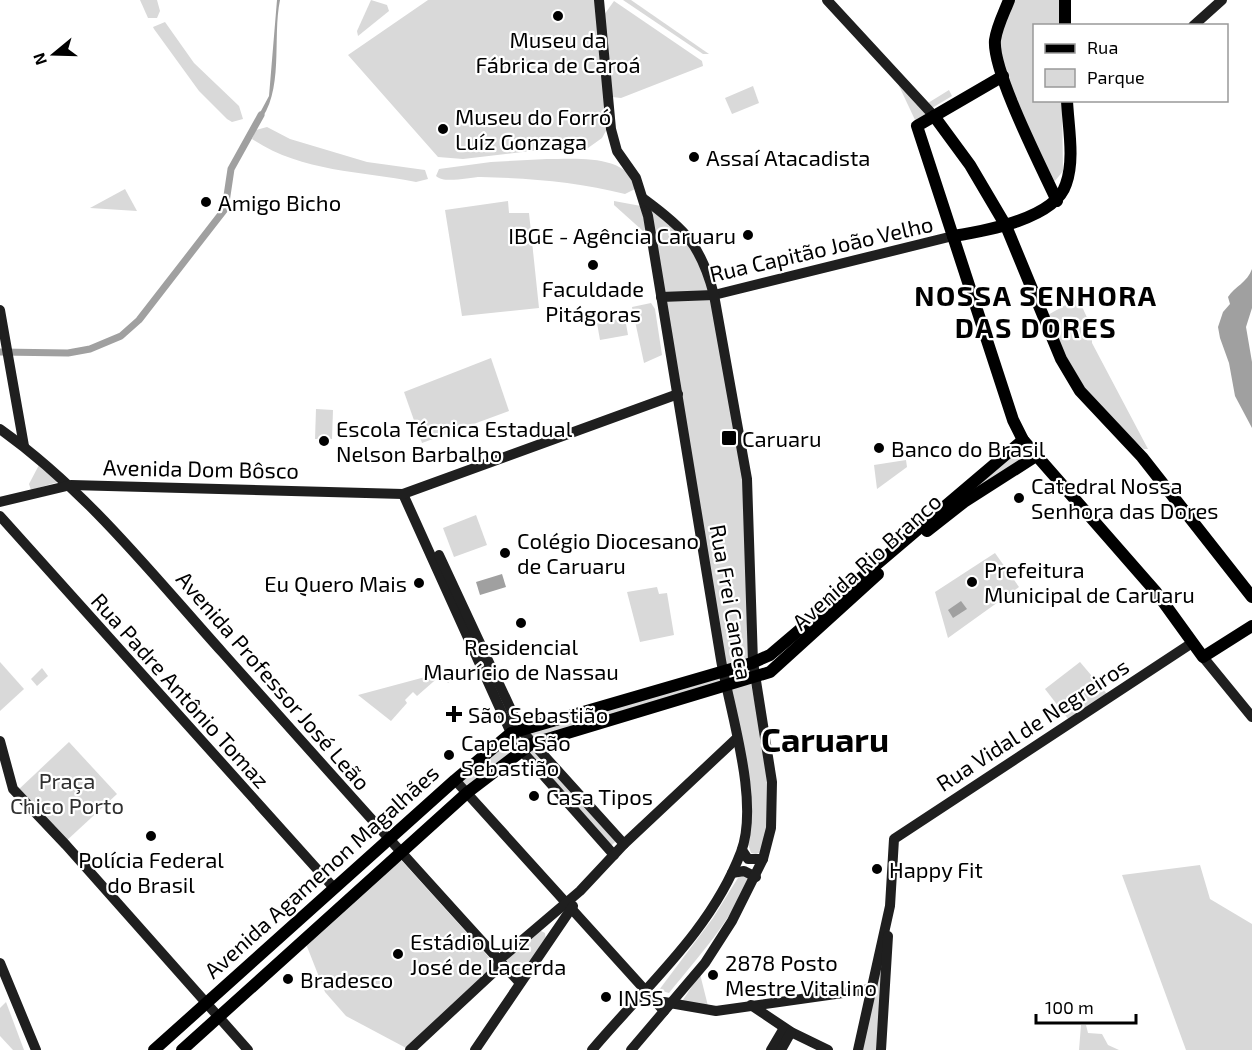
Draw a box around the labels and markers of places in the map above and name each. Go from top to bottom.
marker: Museu da Fábrica de Caroá [551,9,565,23]
place label: Museu da Fábrica de Caroá [475,26,641,77]
place label: Museu do Forró Luíz Gonzaga [455,103,611,154]
marker: Museu do Forró Luíz Gonzaga [436,122,450,136]
place label: Assaí Atacadista [706,144,870,170]
marker: Assaí Atacadista [687,150,701,164]
place label: Amigo Bicho [218,189,341,215]
marker: Amigo Bicho [199,195,213,209]
place label: IBGE - Agência Caruaru [508,222,736,248]
marker: IBGE - Agência Caruaru [741,228,755,242]
marker: Faculdade Pitágoras [586,258,600,272]
place label: Faculdade Pitágoras [542,275,644,326]
place label: Escola Técnica Estadual Nelson Barbalho [336,415,573,466]
place label: Caruaru [742,425,821,451]
marker: Caruaru [720,429,738,447]
marker: Escola Técnica Estadual Nelson Barbalho [317,434,331,448]
place label: Banco do Brasil [891,435,1046,461]
marker: Banco do Brasil [872,441,886,455]
place label: Catedral Nossa Senhora das Dores [1031,472,1218,523]
marker: Catedral Nossa Senhora das Dores [1012,491,1026,505]
place label: Colégio Diocesano de Caruaru [517,527,699,578]
marker: Colégio Diocesano de Caruaru [498,546,512,560]
place label: Prefeitura Municipal de Caruaru [984,556,1195,607]
place label: Eu Quero Mais [264,570,407,597]
marker: Prefeitura Municipal de Caruaru [965,575,979,589]
marker: Eu Quero Mais [412,576,426,590]
marker: Residencial Maurício de Nassau [514,616,528,630]
place label: Residencial Maurício de Nassau [423,633,619,684]
place label: São Sebastião [468,701,608,727]
marker: São Sebastião [445,705,463,723]
place label: Capela São Sebastião [461,729,571,780]
marker: Capela São Sebastião [442,748,456,762]
place label: Casa Tipos [546,783,653,809]
marker: Casa Tipos [527,789,541,803]
marker: Polícia Federal do Brasil [144,829,158,843]
place label: Polícia Federal do Brasil [78,846,224,897]
place label: Happy Fit [889,856,983,882]
marker: Happy Fit [870,862,884,876]
place label: Estádio Luiz José de Lacerda [410,928,566,979]
marker: Estádio Luiz José de Lacerda [391,947,405,961]
place label: 2878 Posto Mestre Vitalino [725,949,877,1000]
place label: Bradesco [300,966,393,992]
marker: 2878 Posto Mestre Vitalino [706,968,720,982]
marker: Bradesco [281,972,295,986]
place label: INSS [618,984,664,1010]
marker: INSS [599,990,613,1004]

